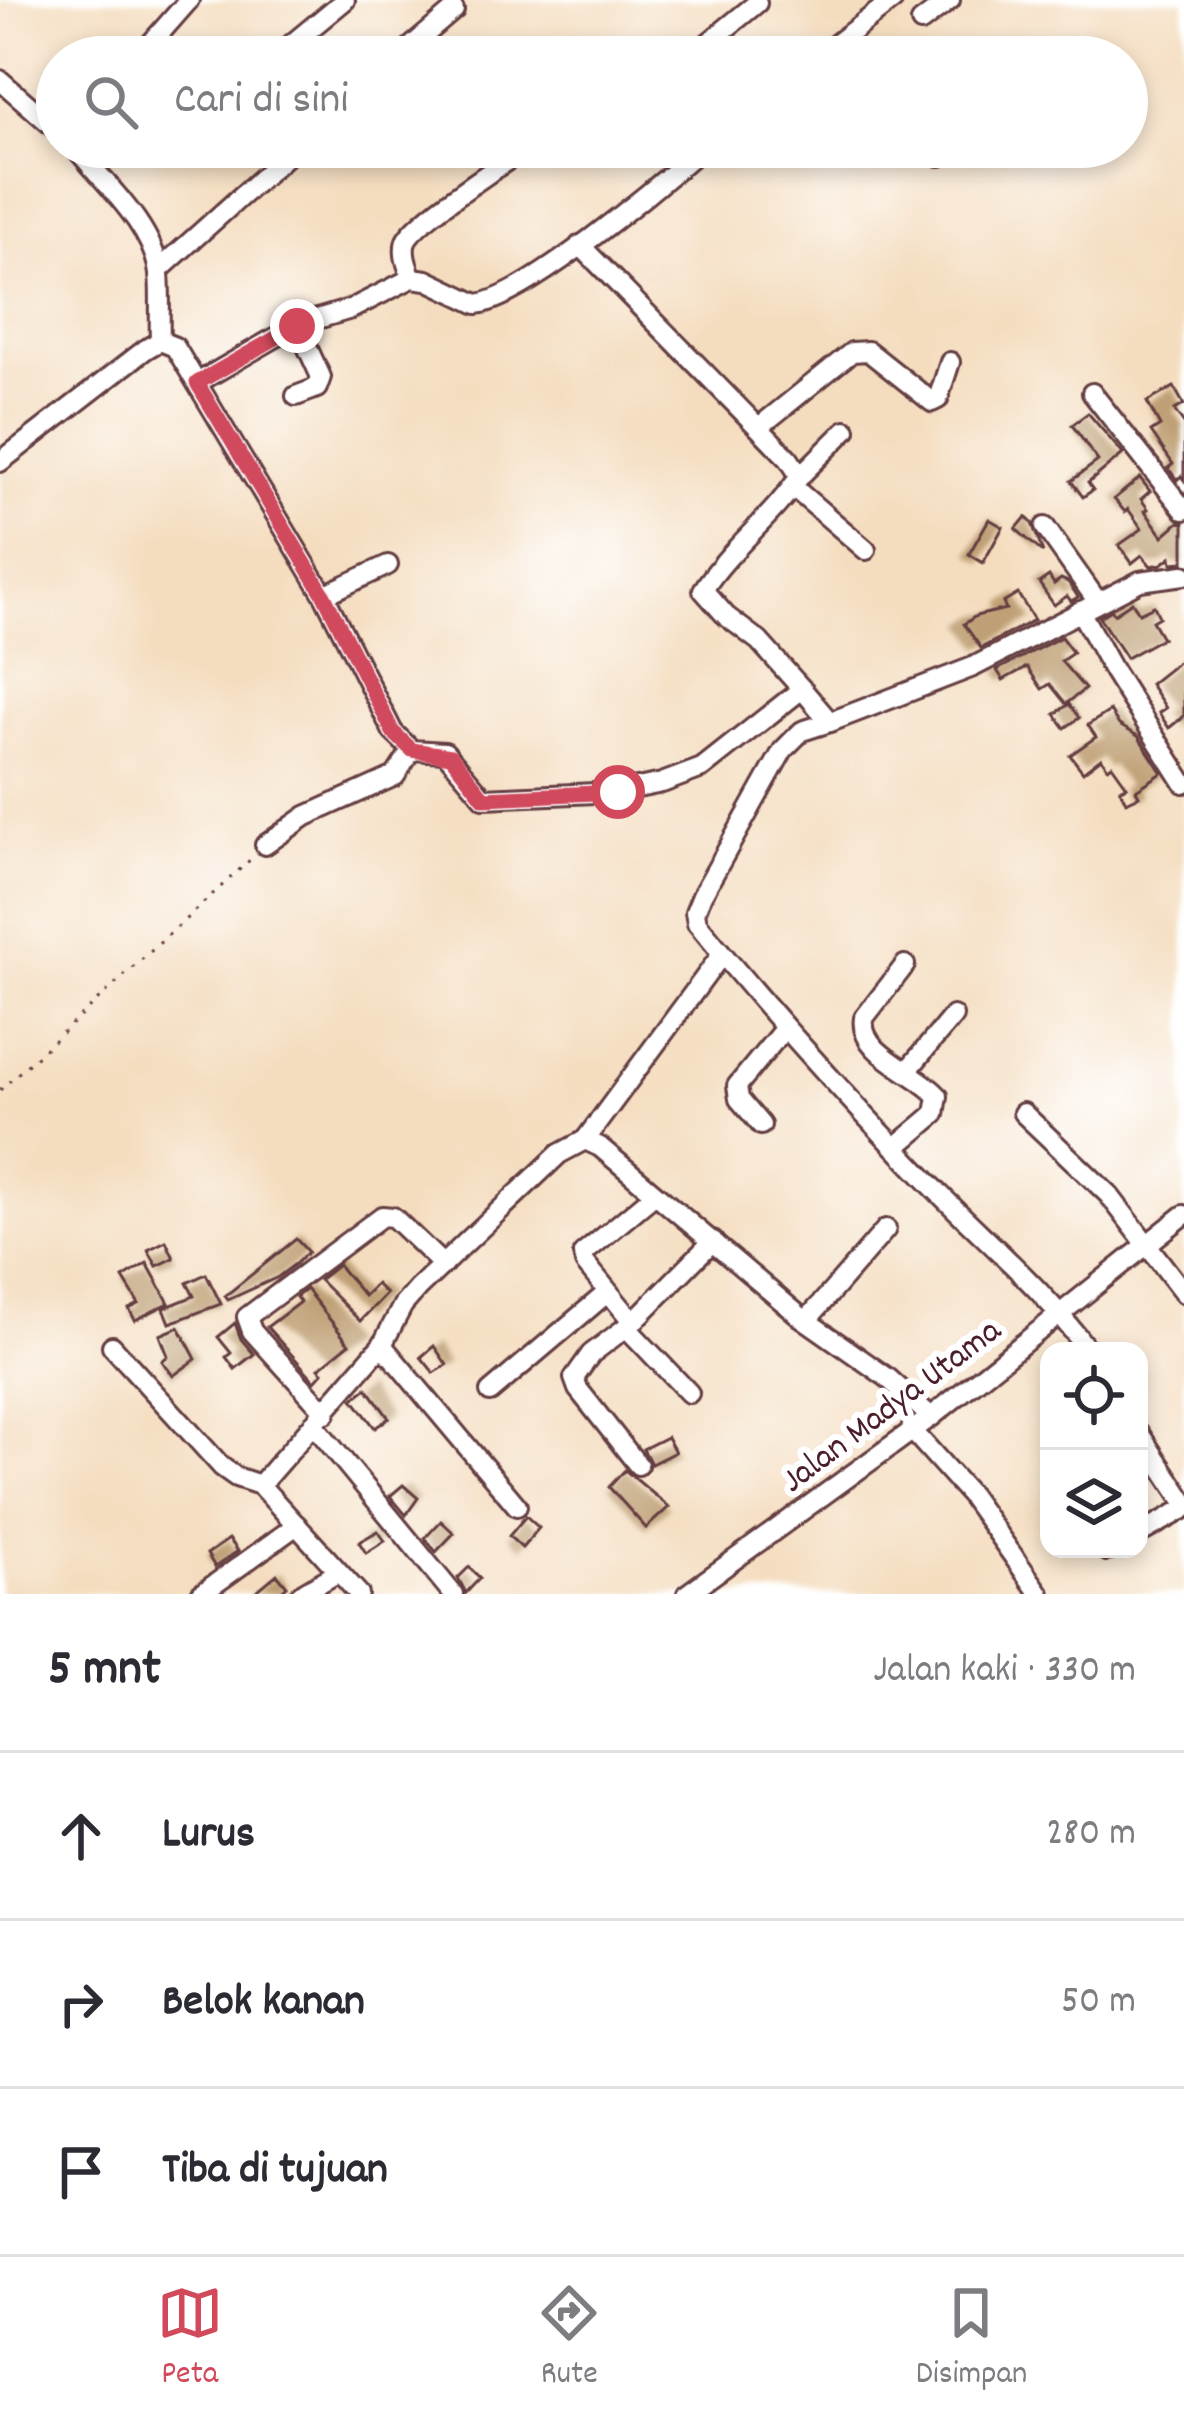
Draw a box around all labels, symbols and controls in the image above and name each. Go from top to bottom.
search box [36,36,1148,168]
icon: search [78,69,144,135]
text: Cari di sini [174,70,348,134]
route end [270,299,324,353]
route start [591,765,645,819]
street label: Jalan Madya Utama [772,1307,1015,1508]
map controls [1040,1342,1148,1558]
button: locate [1040,1342,1148,1450]
button: layers [1040,1450,1148,1558]
text: 5 mnt [48,1636,161,1708]
text: Jalan kaki · 330 m [873,1645,1136,1700]
icon: ahead [48,1803,114,1869]
text: Lurus [162,1804,255,1868]
text: 280 m [1046,1808,1136,1863]
icon: right [48,1971,114,2037]
text: Belok kanan [162,1972,365,2036]
text: 50 m [1061,1976,1136,2031]
icon: arrive [48,2139,114,2205]
text: Tiba di tujuan [162,2140,388,2204]
tab: Peta [157,2280,223,2399]
tab: Rute [536,2280,602,2399]
tab: Disimpan [916,2280,1027,2399]

